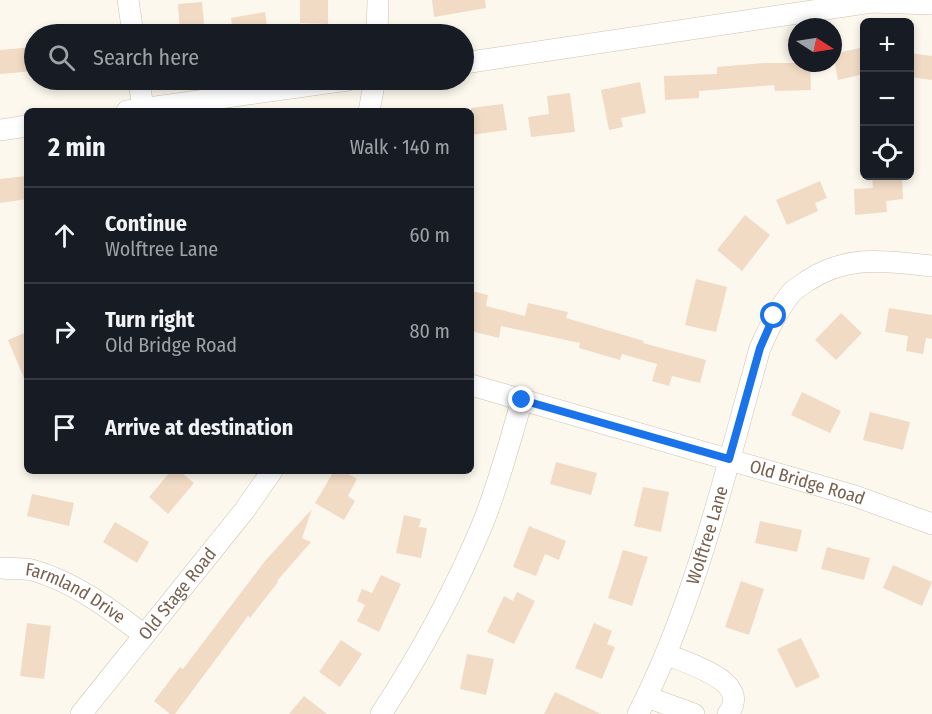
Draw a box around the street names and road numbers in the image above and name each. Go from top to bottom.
street label: Old Bridge Road [747,455,868,510]
street label: Wolftree Lane [682,483,733,587]
street label: Old Stage Road [134,543,221,644]
street label: Farmland Drive [24,558,130,628]

